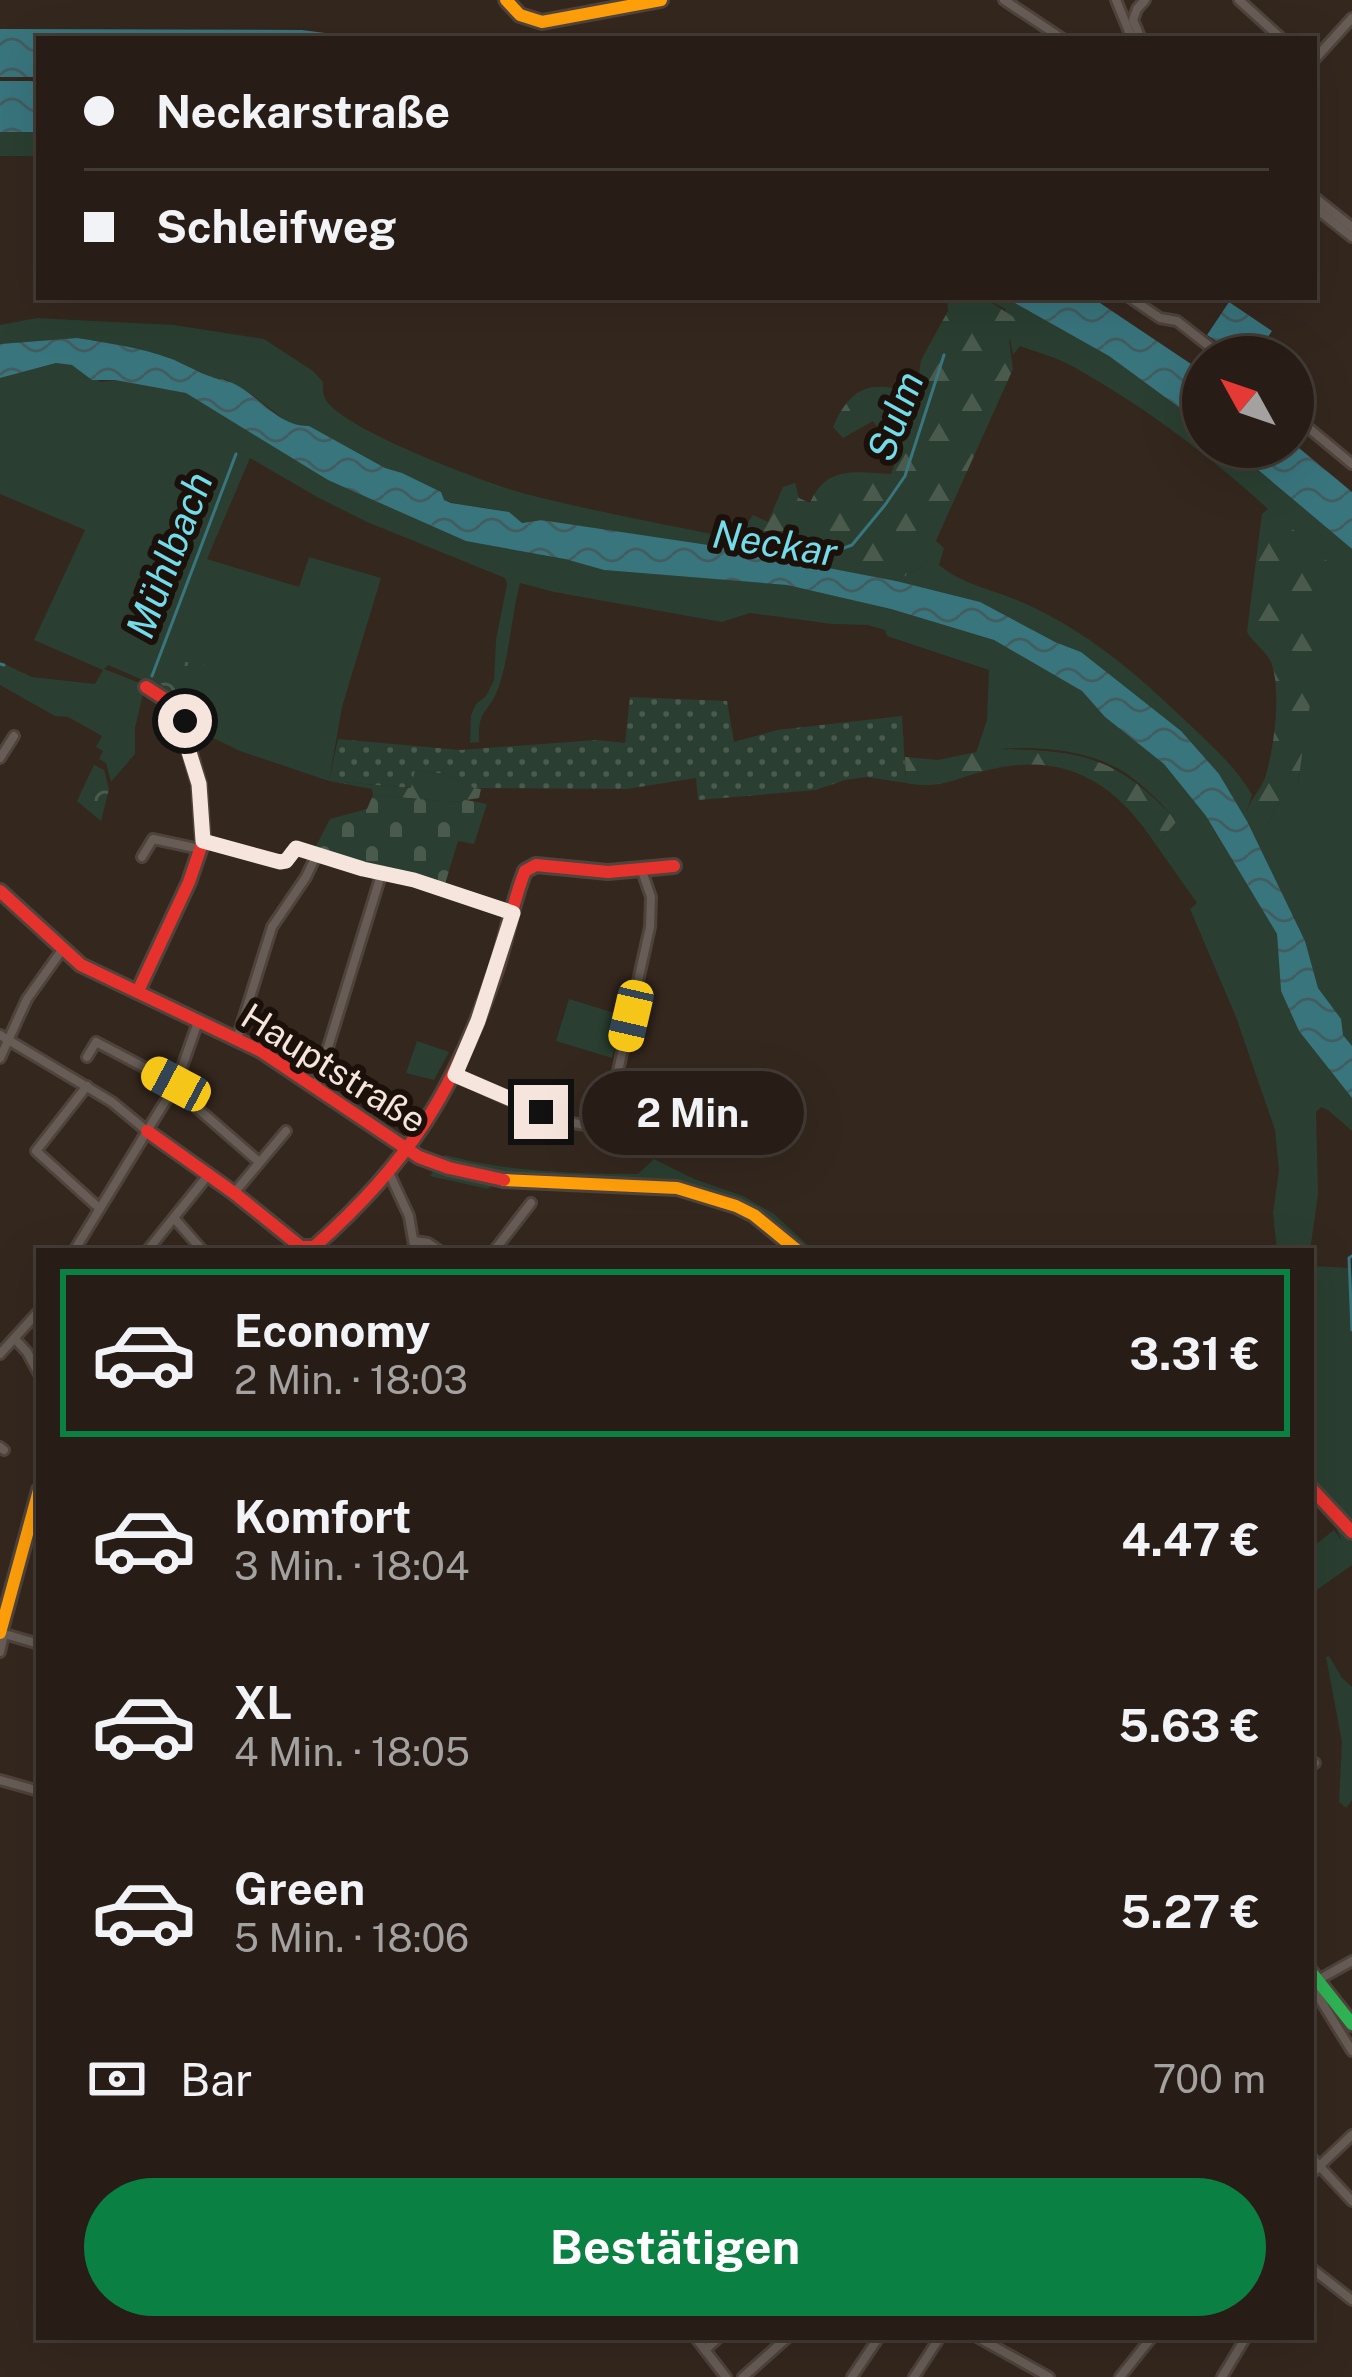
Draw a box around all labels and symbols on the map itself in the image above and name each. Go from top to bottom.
north arrow [1182,336,1314,468]
water label: Sulm [857,365,933,467]
water label: Mühlbach [116,465,222,645]
water label: Neckar [709,510,841,576]
route start [158,694,212,748]
car [605,977,657,1055]
street label: Hauptstraße [234,995,434,1141]
car [136,1051,216,1117]
callout: 2 Min. [583,1070,805,1154]
route end [514,1085,568,1139]

